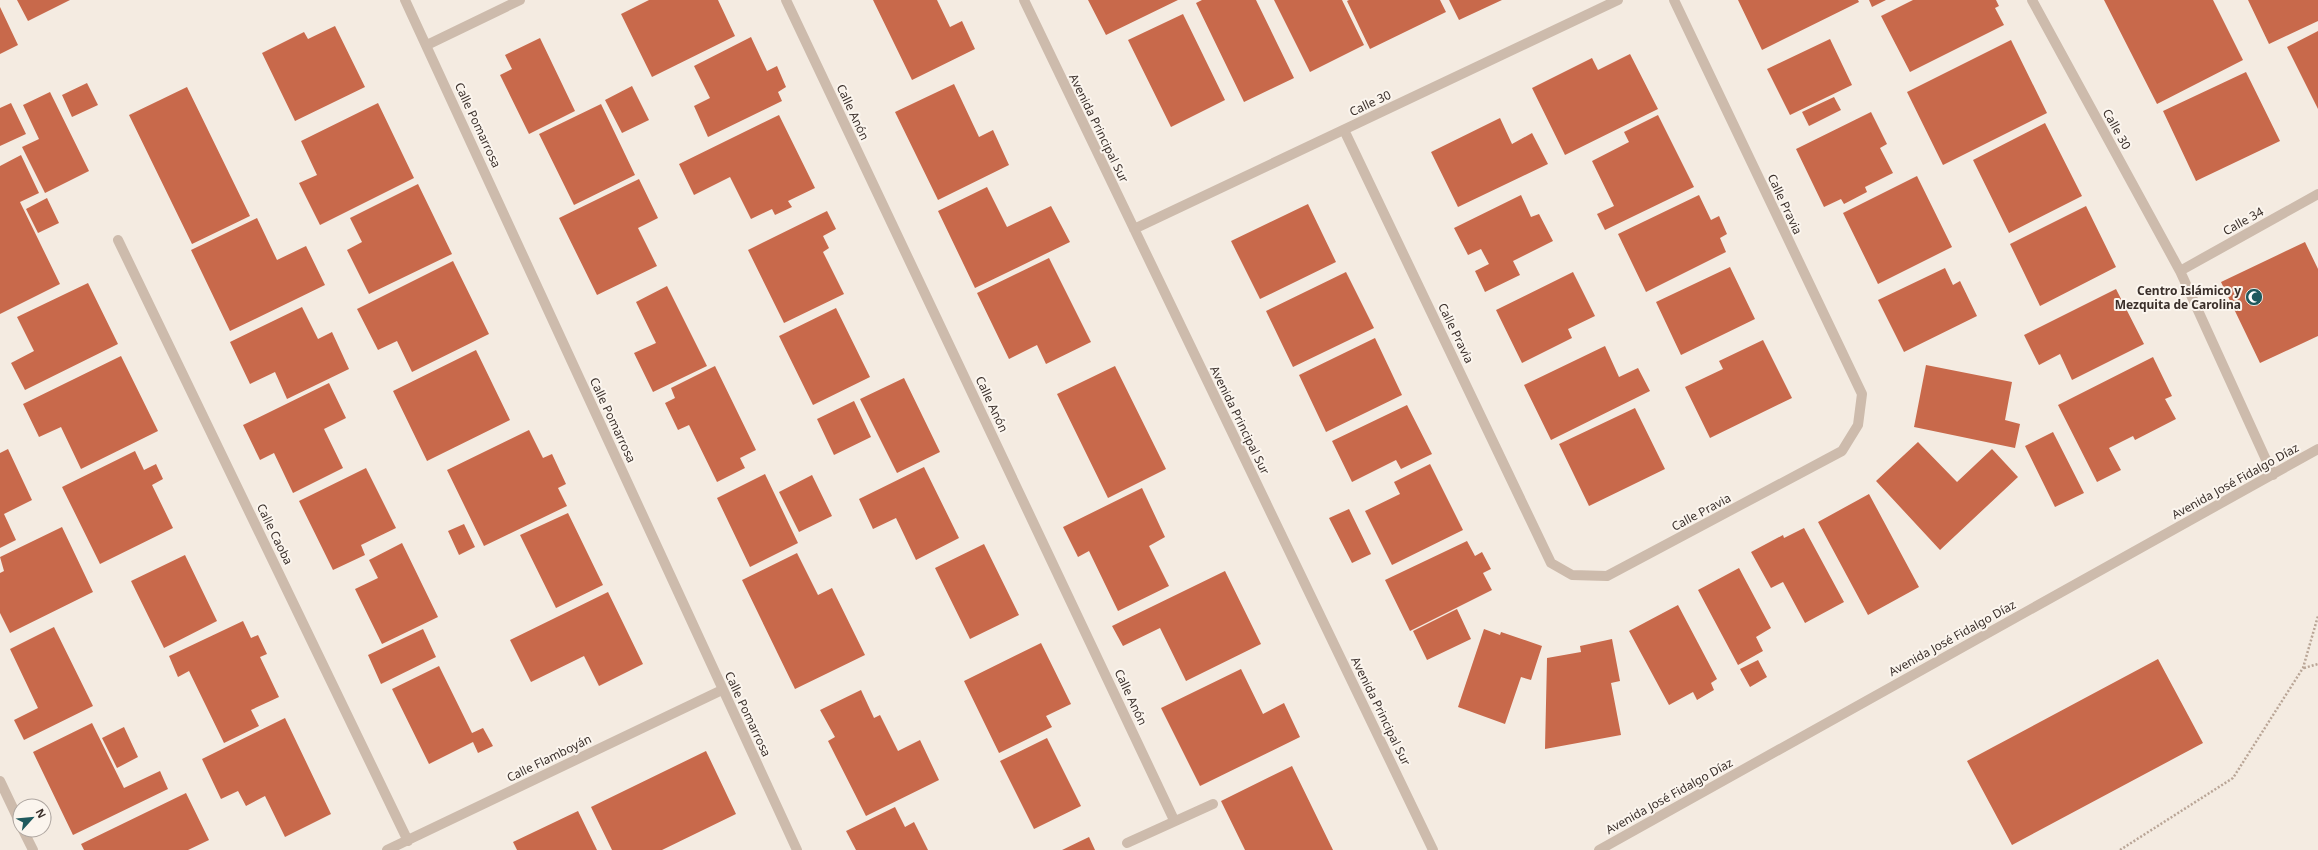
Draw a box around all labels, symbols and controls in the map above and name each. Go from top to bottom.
street label: Avenida Principal Sur [1065,71,1133,185]
street label: Calle Pomarrosa [451,80,505,170]
street label: Calle Anón [833,81,873,143]
street label: Calle 30 [1346,86,1394,120]
street label: Calle 30 [2099,106,2135,153]
street label: Calle Pravia [1764,171,1806,237]
street label: Calle 34 [2220,203,2267,239]
place label: Centro Islámico y Mezquita de Carolina [2115,282,2241,313]
mosque icon: Centro Islámico y Mezquita de Carolina [2244,287,2264,307]
street label: Calle Pravia [1434,300,1478,366]
street label: Avenida Principal Sur [1206,363,1274,477]
street label: Calle Anón [972,373,1012,435]
street label: Calle Pomarrosa [586,375,640,465]
street label: Avenida José Fidalgo Díaz [2168,439,2302,523]
street label: Calle Pravia [1668,489,1734,535]
street label: Calle Caoba [253,501,297,567]
street label: Avenida José Fidalgo Díaz [1885,596,2019,680]
street label: Avenida Principal Sur [1347,654,1415,768]
street label: Calle Anón [1111,666,1151,728]
street label: Calle Pomarrosa [721,669,775,759]
street label: Calle Flamboyán [504,730,594,786]
street label: Avenida José Fidalgo Díaz [1602,754,1736,838]
north arrow [12,798,52,838]
text: N [33,806,50,821]

